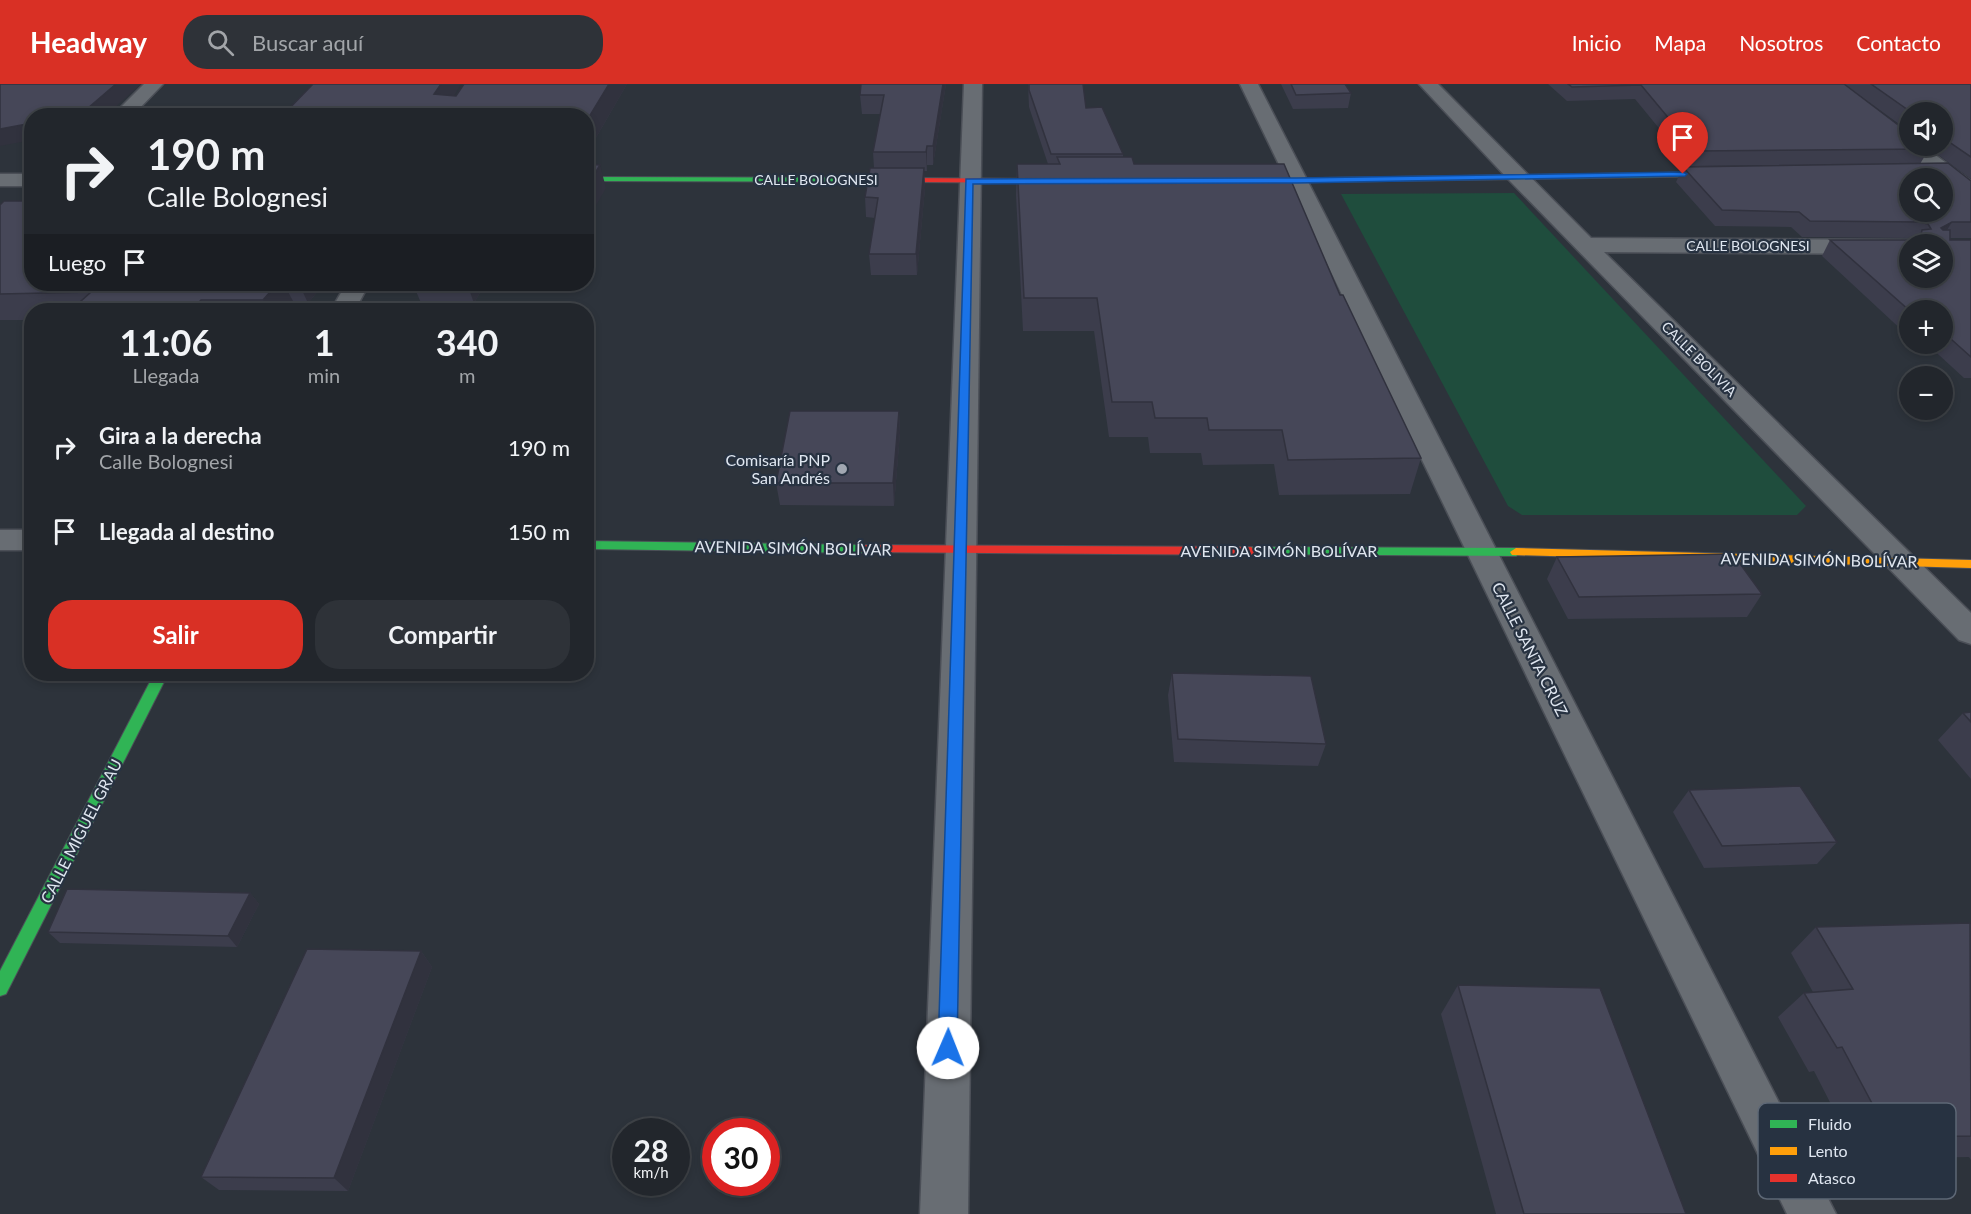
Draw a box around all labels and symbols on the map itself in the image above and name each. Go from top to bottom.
pin [1657,112,1708,174]
street label: CALLE BOLOGNESI [754,171,878,188]
street label: CALLE BOLOGNESI [1686,237,1810,254]
street label: CALLE BOLIVIA [1658,318,1741,400]
place label: Comisaría PNP San Andrés [725,450,830,487]
marker: Comisaría PNP San Andrés [835,462,849,476]
street label: AVENIDA SIMÓN BOLÍVAR [694,536,892,559]
street label: AVENIDA SIMÓN BOLÍVAR [1181,541,1377,560]
street label: AVENIDA SIMÓN BOLÍVAR [1720,548,1918,571]
street label: CALLE SANTA CRUZ [1488,579,1573,719]
street label: CALLE MIGUEL GRAU [36,756,125,906]
position arrow [916,1016,980,1080]
legend [1758,1103,1956,1199]
text: Fluido [1808,1114,1851,1133]
speed limit sign: 30 [702,1118,780,1196]
text: Lento [1808,1141,1848,1160]
text: Atasco [1808,1168,1856,1187]

